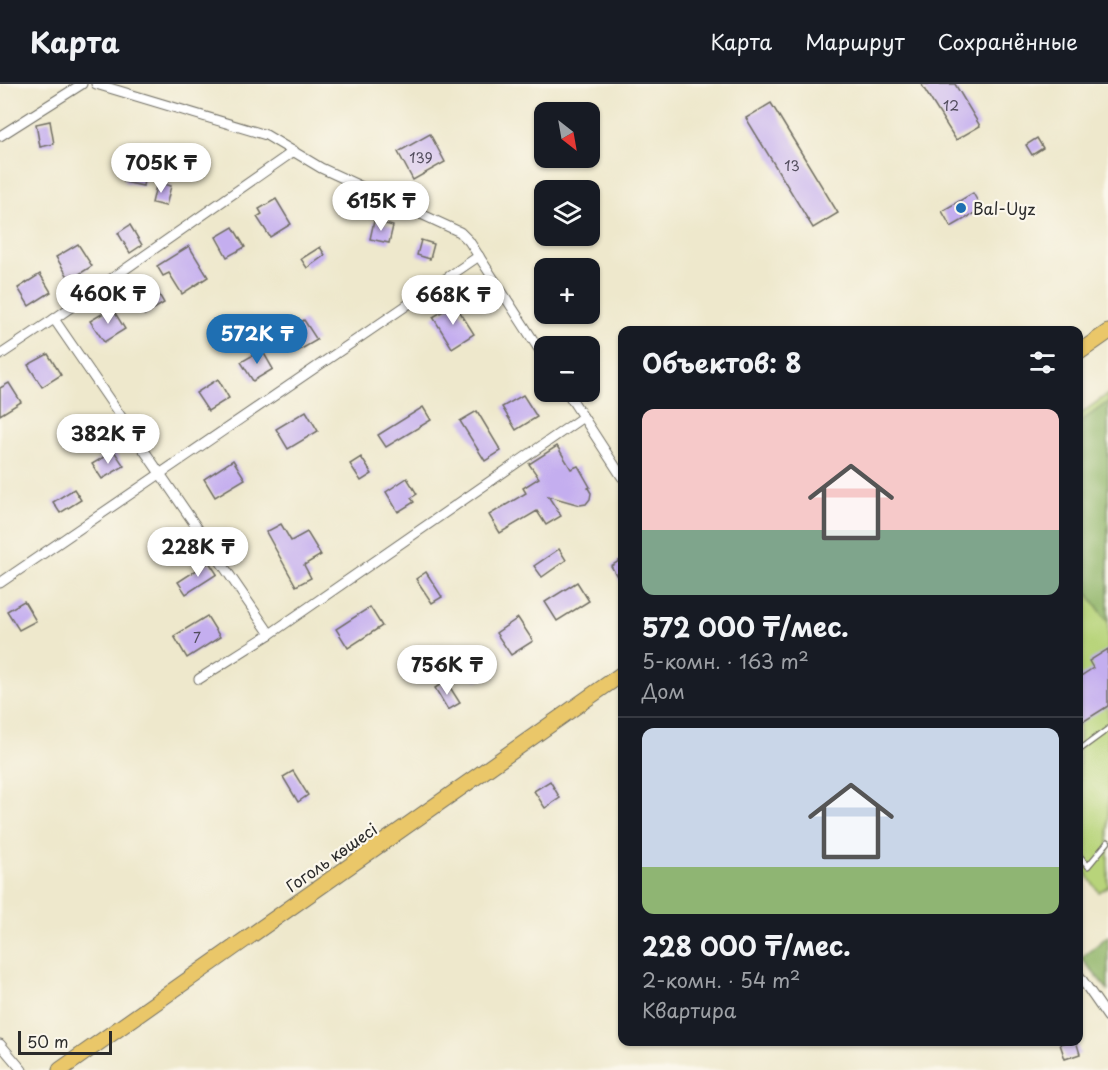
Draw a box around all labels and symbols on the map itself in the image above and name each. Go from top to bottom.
house number: 12 [943,95,959,116]
north arrow [534,102,600,168]
pin: 705K ₸ [112,143,210,194]
house number: 139 [409,147,433,168]
house number: 13 [784,155,800,176]
pin: 615K ₸ [332,181,430,232]
place label: Bal-Uyz [973,196,1036,220]
marker: Bal-Uyz [954,201,968,215]
pin: 460K ₸ [59,274,157,325]
pin: 668K ₸ [404,275,502,326]
pin: 572K ₸ [208,314,306,365]
pin: 382K ₸ [59,414,157,465]
pin: 228K ₸ [149,527,247,578]
house number: 7 [193,627,201,648]
pin: 756K ₸ [398,645,496,696]
street label: Гоголь көшесі [280,817,382,897]
scale bar [18,1028,112,1056]

